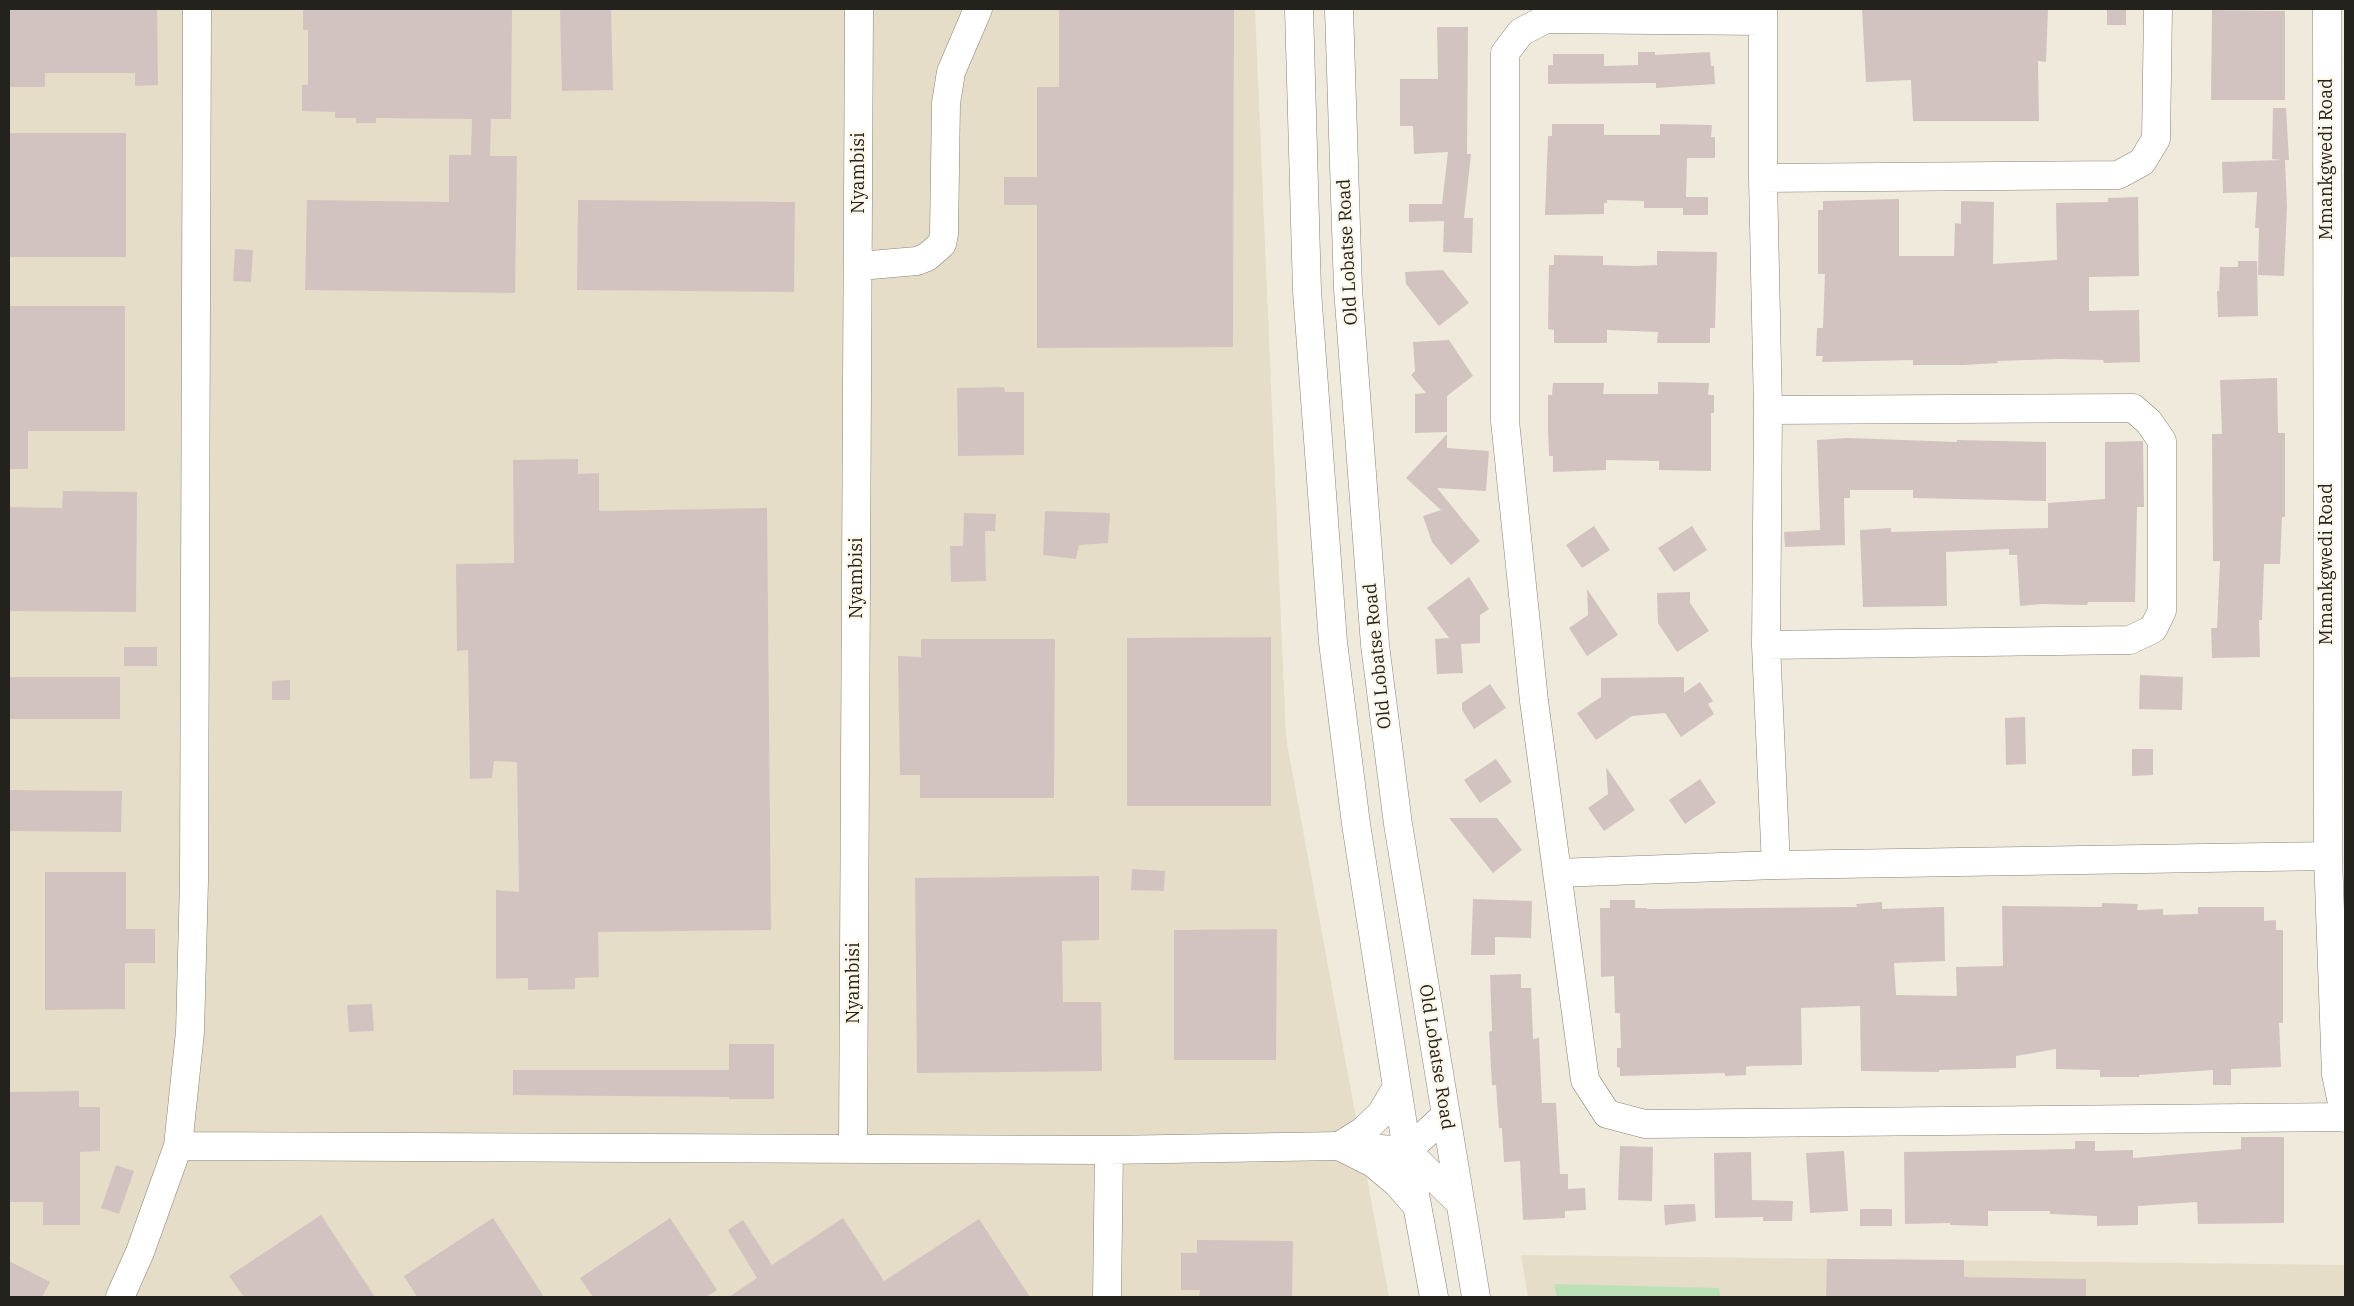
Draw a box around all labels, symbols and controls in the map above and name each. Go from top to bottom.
street label: Mmankgwedi Road [2316,78,2338,240]
street label: Nyambisi [848,132,870,214]
street label: Old Lobatse Road [1333,178,1363,326]
street label: Mmankgwedi Road [2316,483,2338,645]
street label: Nyambisi [846,537,868,619]
street label: Old Lobatse Road [1360,582,1396,730]
street label: Nyambisi [843,942,865,1024]
street label: Old Lobatse Road [1414,983,1458,1131]

